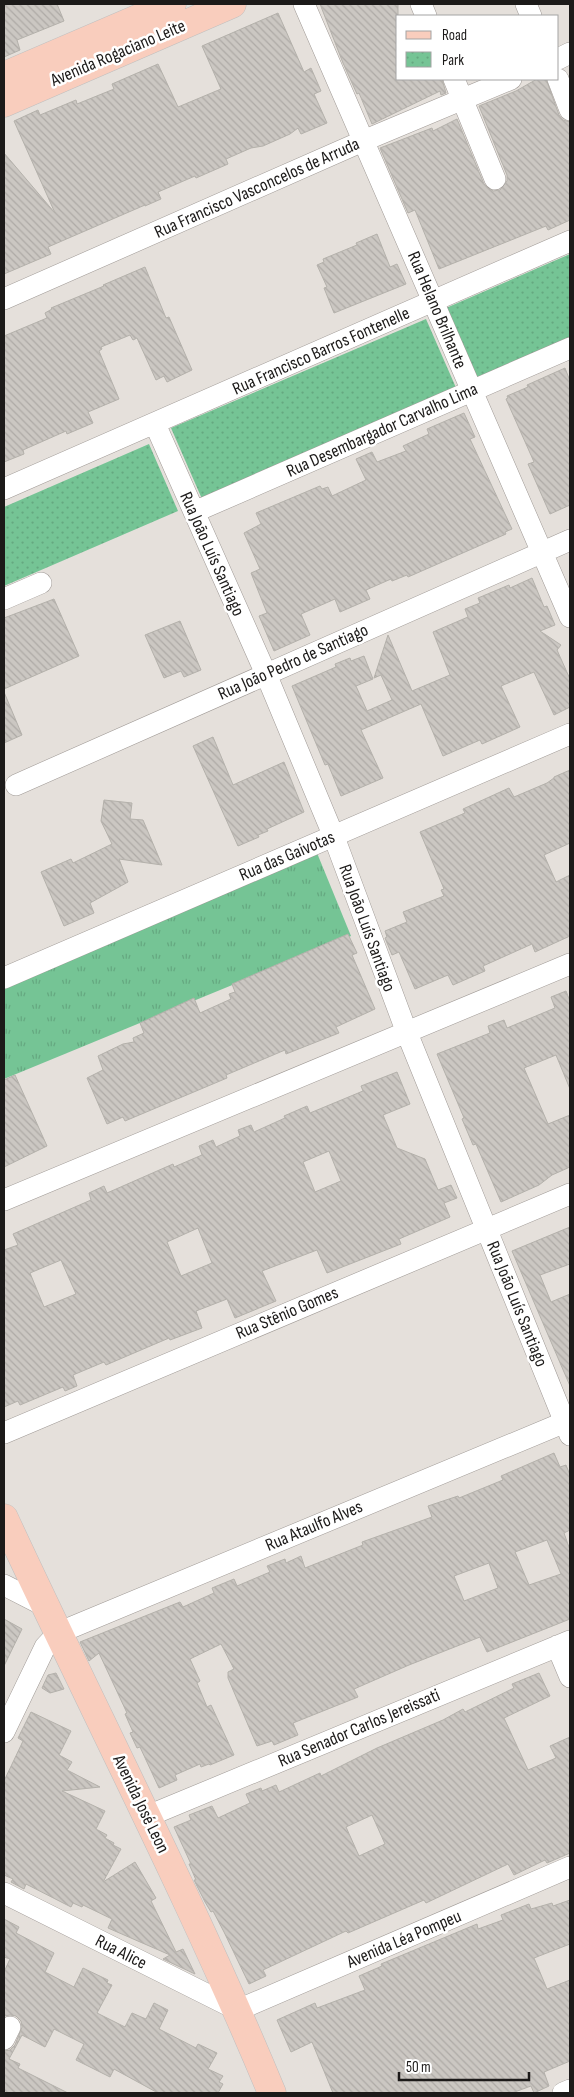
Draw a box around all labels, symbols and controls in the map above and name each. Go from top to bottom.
street label: Avenida Rogaciano Leite [46,15,189,91]
legend [396,15,559,80]
text: Road [442,26,467,45]
text: Park [442,51,464,70]
street label: Rua Francisco Vasconcelos de Arruda [151,133,363,243]
street label: Rua Helano Brilhante [403,248,471,372]
street label: Rua Francisco Barros Fontenelle [229,302,413,400]
street label: Rua Desembargador Carvalho Lima [283,378,481,482]
street label: Rua João Luís Santiago [175,489,249,619]
street label: Rua João Pedro de Santiago [215,619,371,705]
street label: Rua das Gaivotas [236,826,338,886]
street label: Rua João Luís Santiago [334,862,400,994]
street label: Rua João Luís Santiago [482,1238,552,1370]
street label: Rua Stênio Gomes [233,1282,341,1344]
street label: Rua Ataulfo Alves [262,1496,366,1556]
street label: Rua Senador Carlos Jereissati [275,1684,443,1772]
street label: Avenida José Leon [108,1751,174,1856]
street label: Avenida Léa Pompeu [343,1905,464,1973]
street label: Rua Alice [92,1930,150,1974]
scale bar [399,2050,529,2082]
text: 50 m [406,2058,431,2077]

